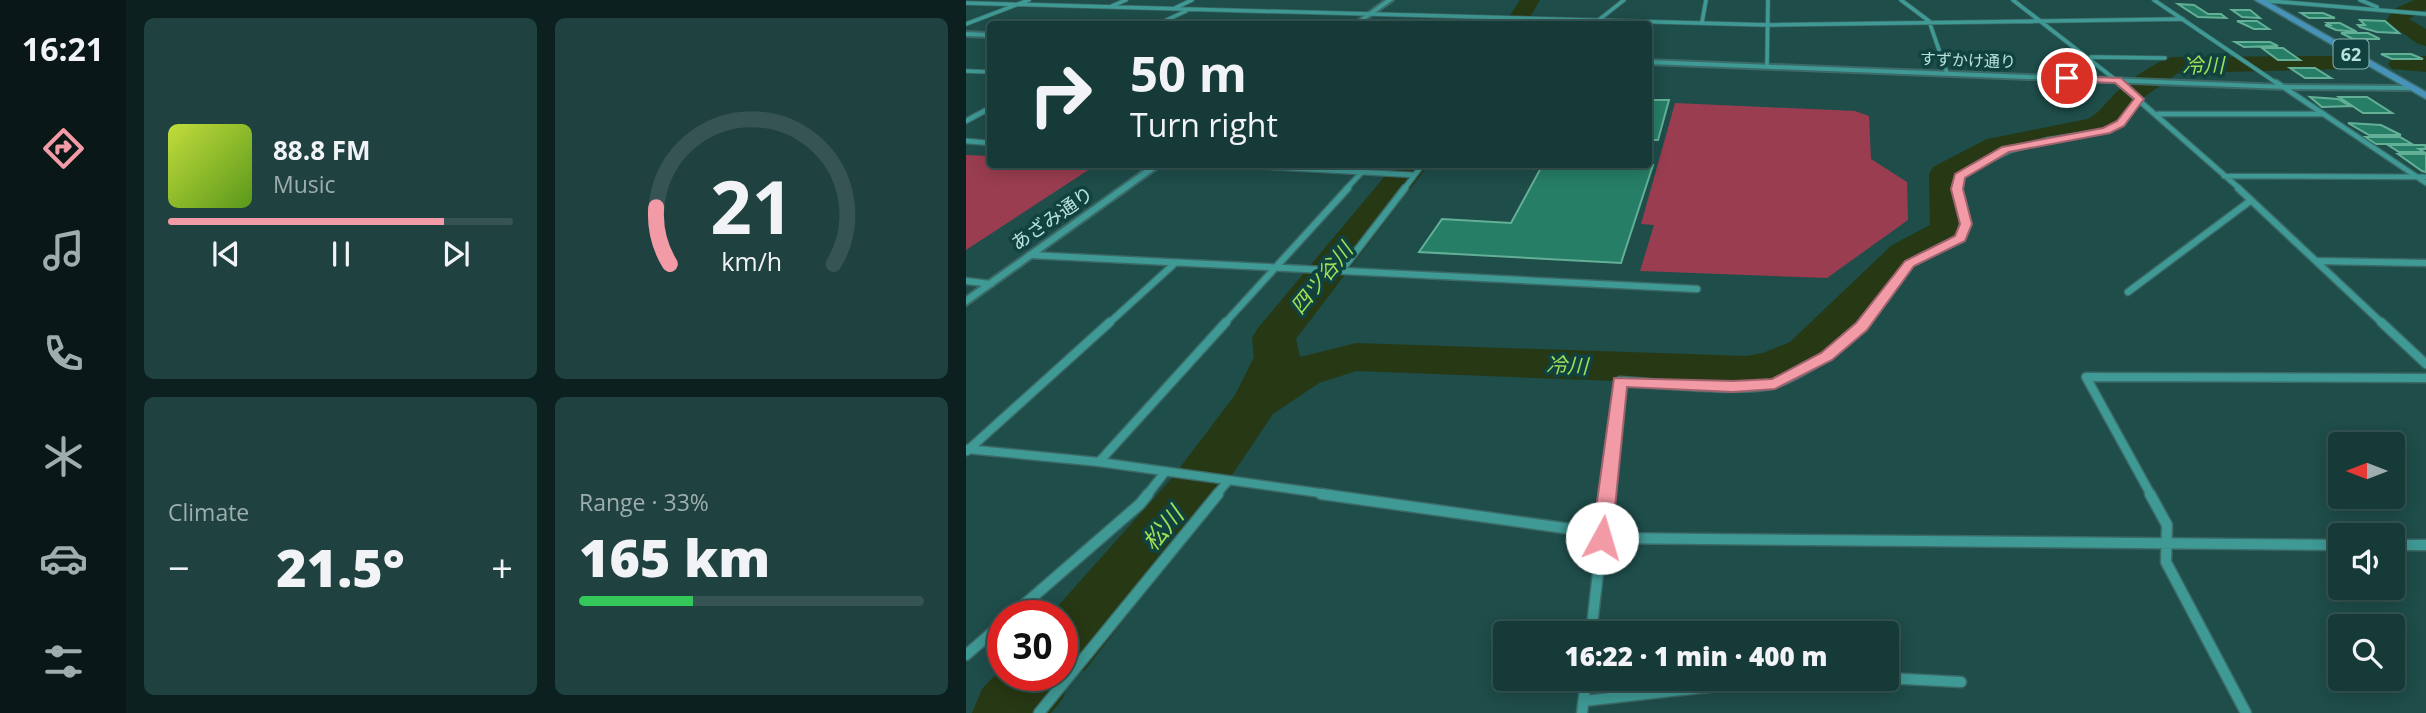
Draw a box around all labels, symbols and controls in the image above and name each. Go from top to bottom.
text: 16:21 [22,27,104,70]
text: 50 m [1130,40,1247,106]
road number: 62 [2334,40,2368,68]
street label: すずかけ通り [1920,47,2016,73]
pin [2037,48,2097,108]
icon: right [1015,49,1106,140]
water label: 冷川 [2182,51,2226,79]
icon: arrive [2048,59,2086,97]
text: Turn right [1130,103,1278,146]
icon: directions [39,124,88,173]
text: 88.8 FM [273,132,371,168]
text: 21 [710,157,793,256]
text: Music [273,168,336,200]
street label: あざみ通り [1006,180,1098,256]
icon: music [39,226,88,275]
icon: previous [207,235,245,273]
icon: pause [322,235,360,273]
icon: next [437,235,475,273]
water label: 四ツ谷川 [1284,235,1360,319]
text: km/h [721,244,782,278]
icon: phone [39,329,88,378]
water label: 冷川 [1546,350,1590,380]
icon: climate [39,432,88,481]
north arrow [2328,432,2404,509]
map controls [2328,432,2405,691]
text: Range · 33% [579,486,709,518]
text: Climate [168,496,249,528]
water label: 松川 [1134,497,1192,557]
position arrow [1565,501,1639,575]
text: 165 km [579,521,770,592]
button: sound [2328,523,2405,600]
text: 21.5° [276,531,405,602]
icon: car [39,534,88,583]
text: − [168,541,190,593]
text: + [491,541,513,593]
speed limit sign: 30 [987,600,1078,691]
button: search [2328,614,2405,691]
icon: filters [39,637,88,686]
text: 16:22 · 1 min · 400 m [1565,638,1827,674]

